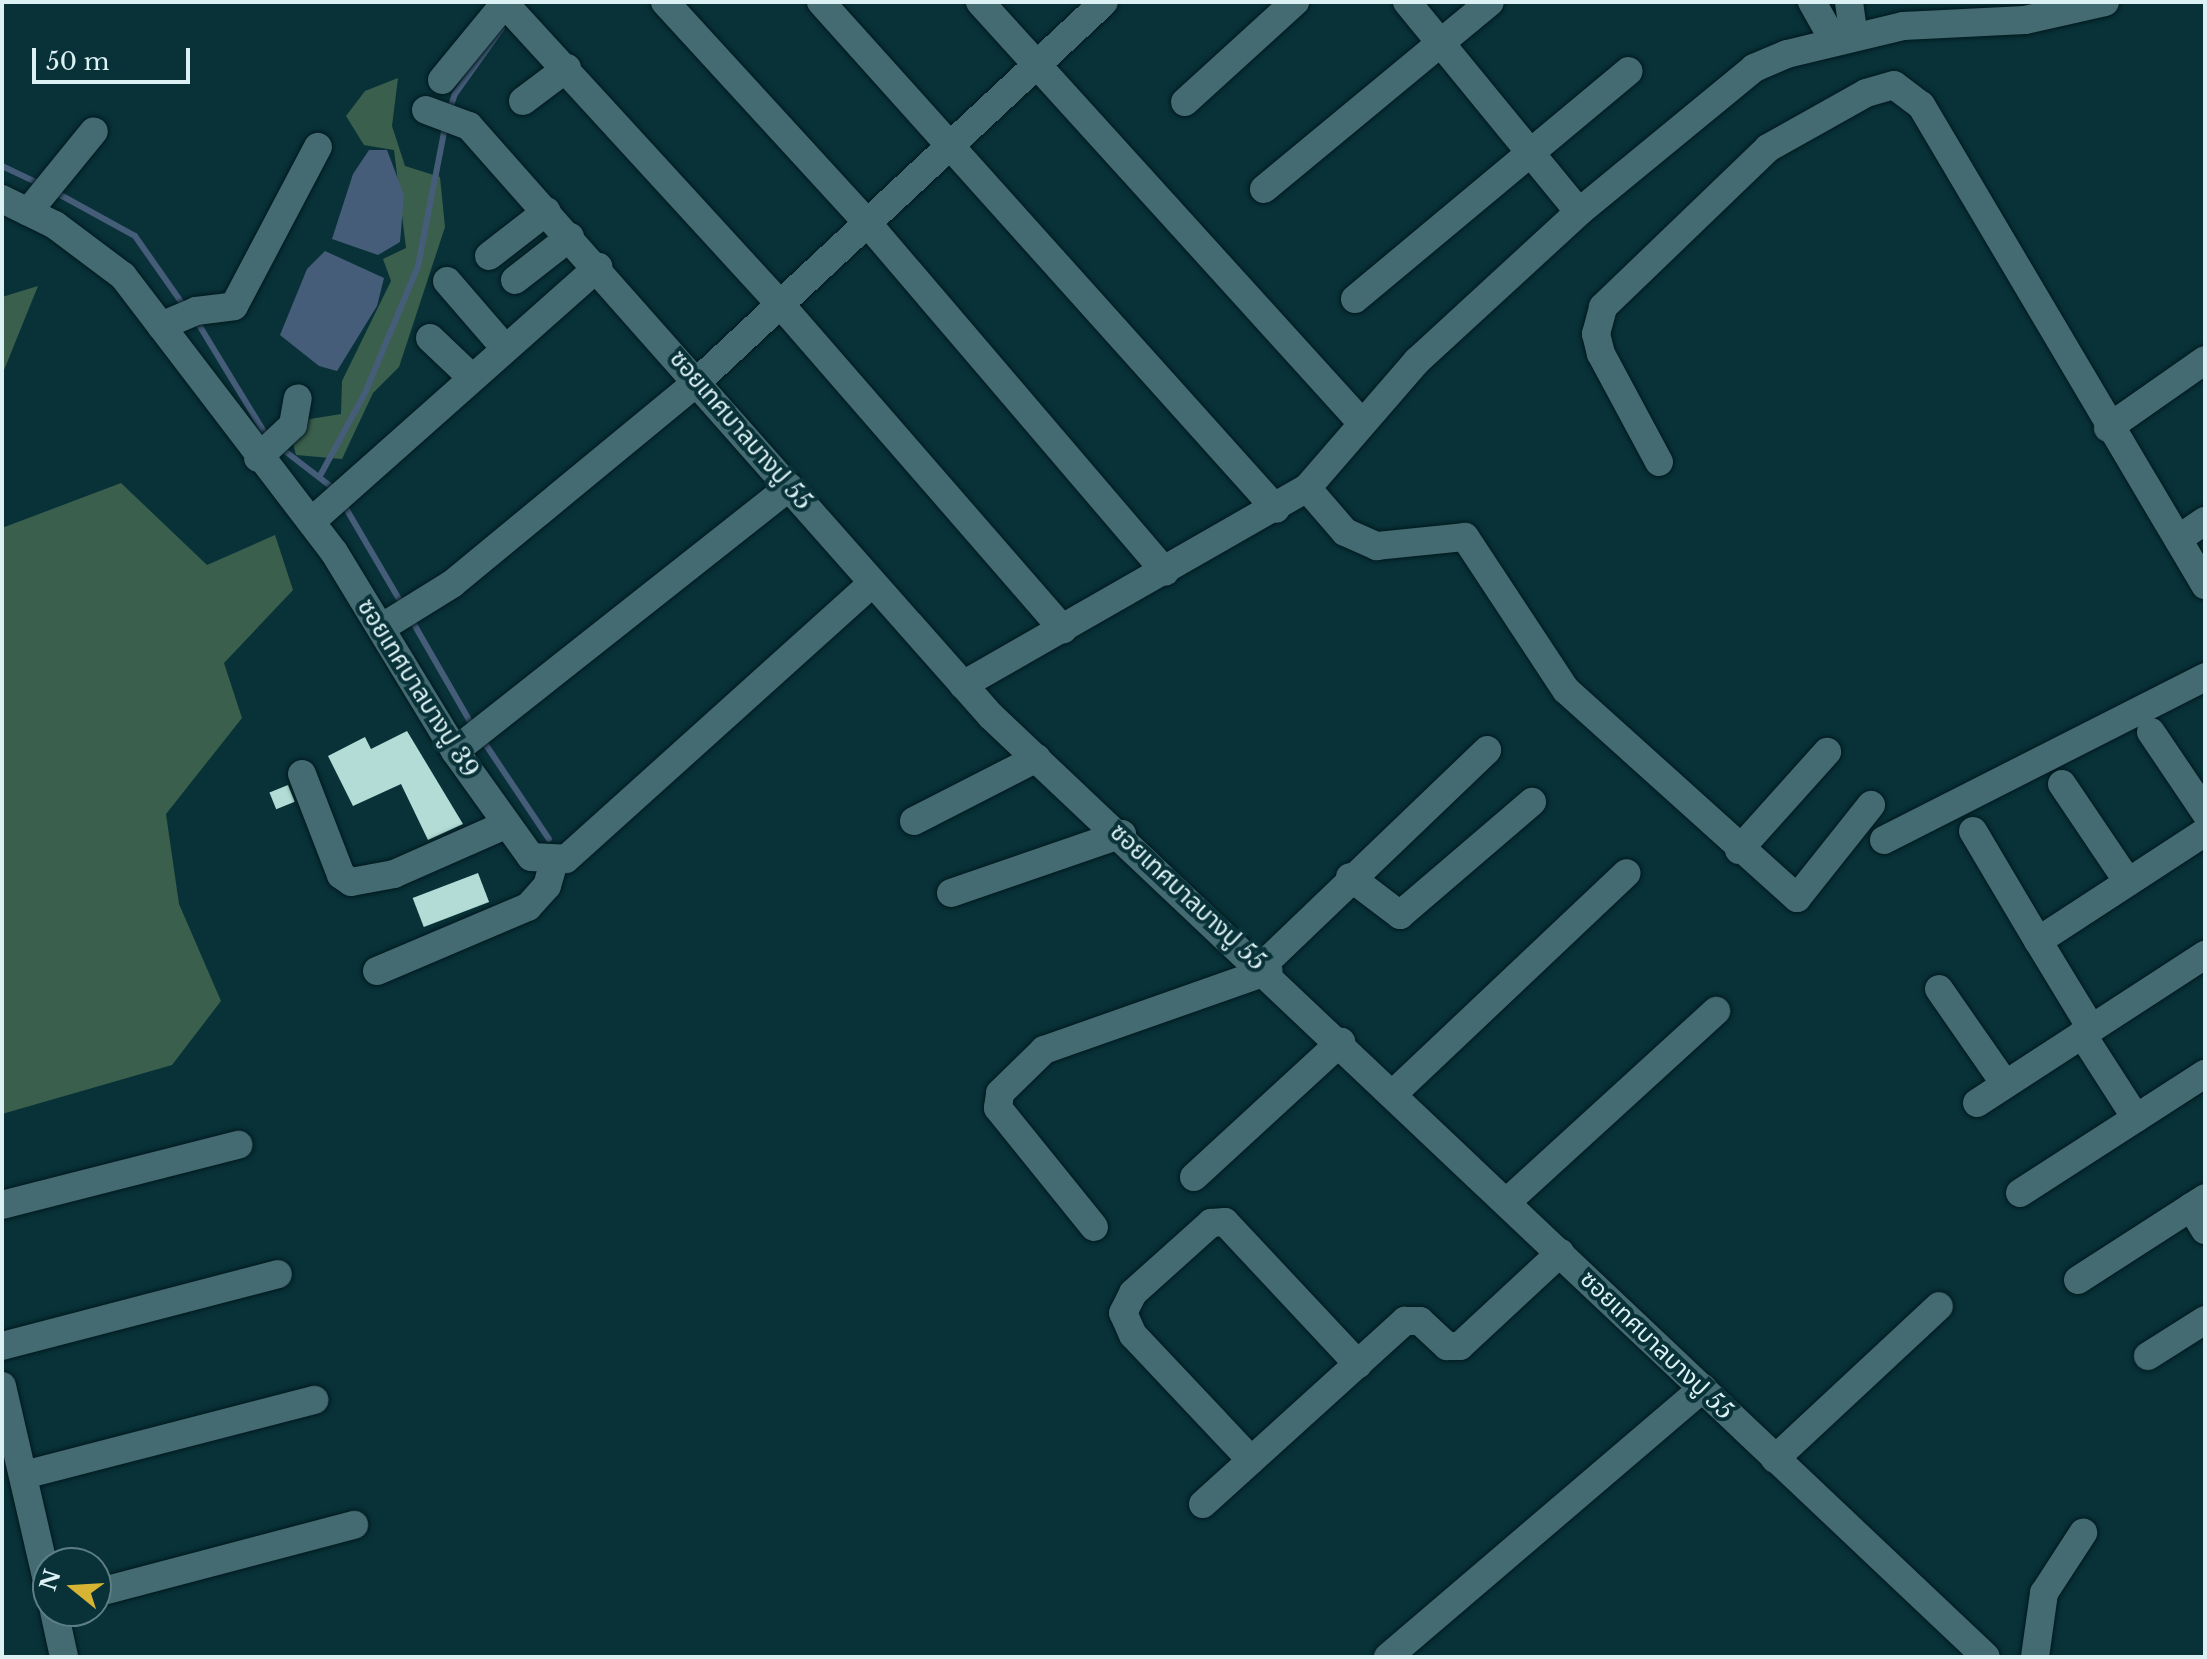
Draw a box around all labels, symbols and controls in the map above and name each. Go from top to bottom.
scale bar [36,32,194,82]
text: 50 m [46,47,109,76]
street label: ซอยเทศบาลบางปู 55 [664,344,818,516]
street label: ซอยเทศบาลบางปู 39 [352,594,484,782]
street label: ซอยเทศบาลบางปู 55 [1104,818,1272,976]
street label: ซอยเทศบาลบางปู 55 [1574,1265,1740,1425]
north arrow [32,1547,112,1627]
text: N [35,1566,67,1594]

